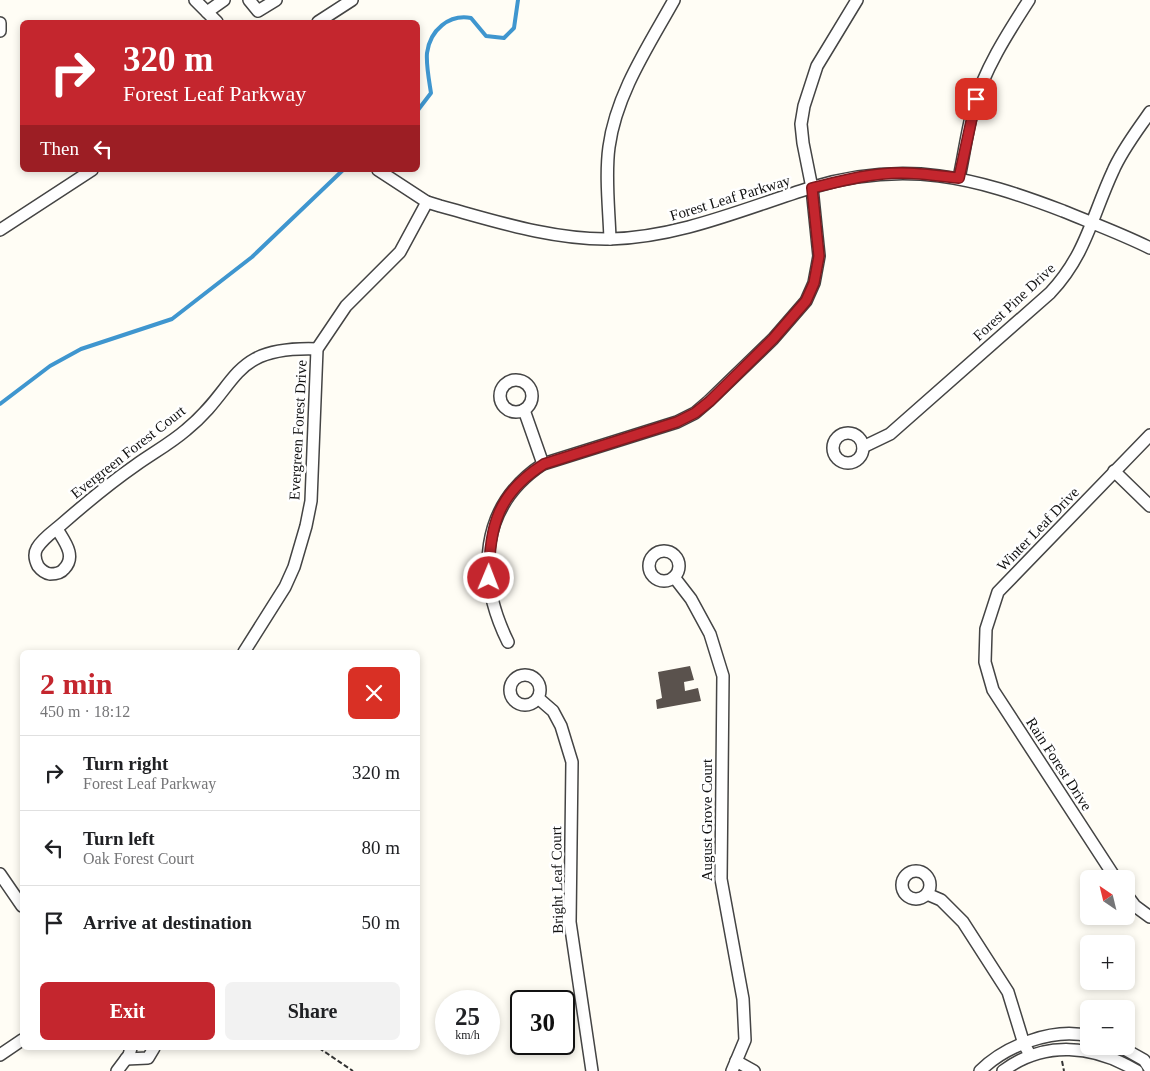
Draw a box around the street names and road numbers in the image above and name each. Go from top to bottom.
street label: Forest Leaf Parkway [668,172,793,224]
street label: Forest Pine Drive [970,260,1058,344]
street label: Evergreen Forest Drive [286,359,310,501]
street label: Evergreen Forest Court [68,402,189,502]
street label: Winter Leaf Drive [994,484,1082,574]
street label: Rain Forest Drive [1023,715,1095,814]
street label: August Grove Court [699,758,715,881]
street label: Bright Leaf Court [548,825,566,934]

